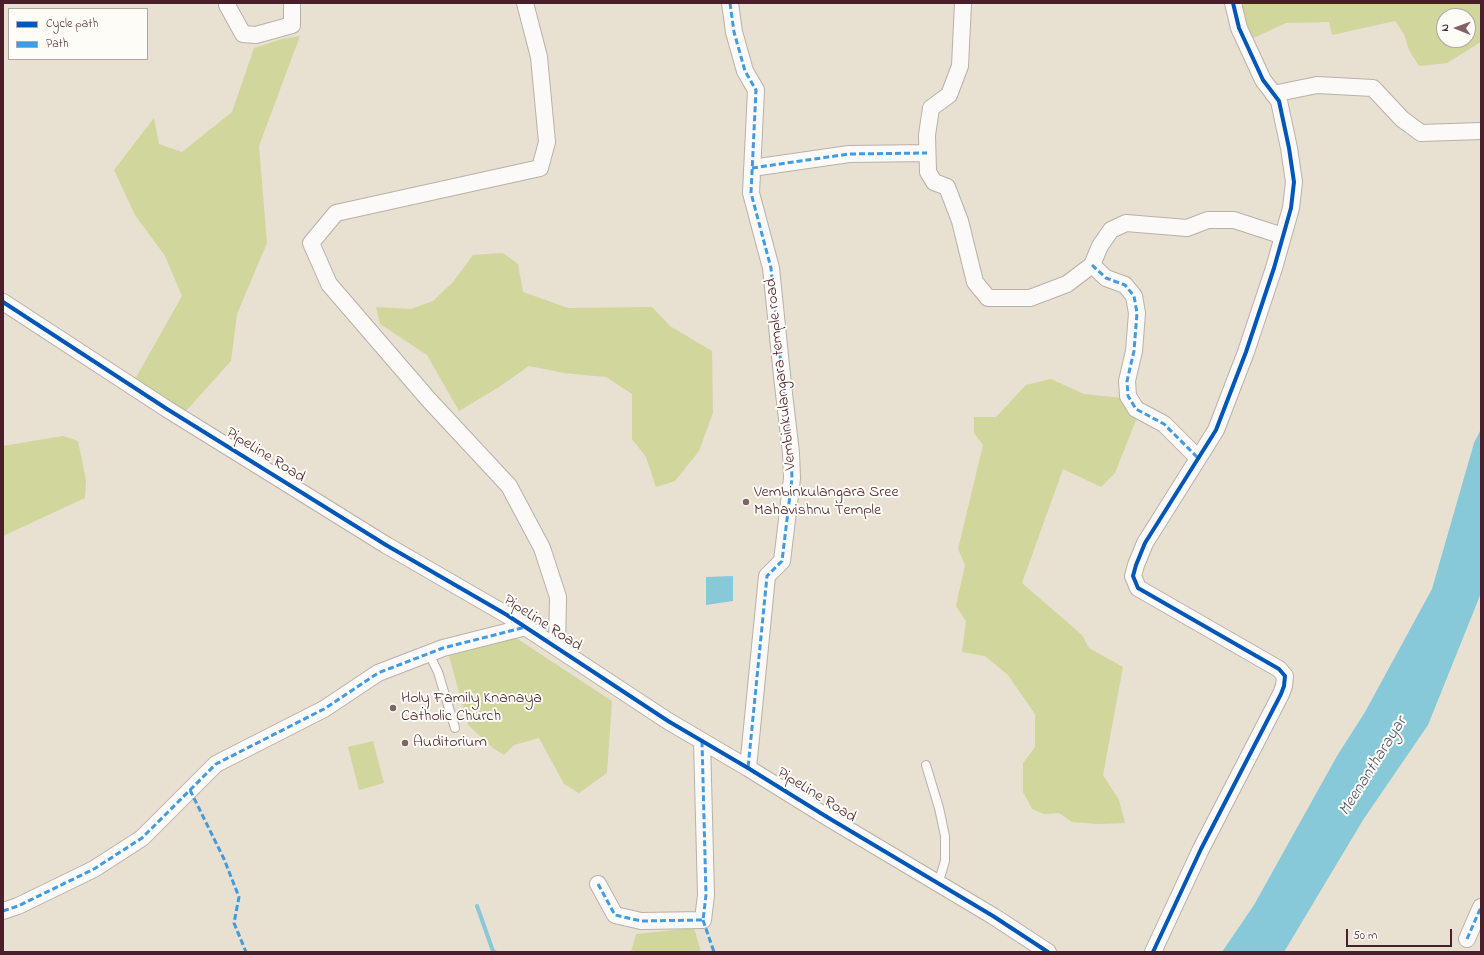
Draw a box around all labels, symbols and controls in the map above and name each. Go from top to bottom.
legend [8,8,148,60]
north arrow [1436,8,1476,48]
text: Cycle path [46,15,98,33]
text: N [1437,24,1453,32]
text: Path [46,35,68,53]
street label: Vembinkulangara temple road [762,277,802,471]
street label: PipeLine Road [222,424,308,488]
place label: Vembinkulangara Sree Mahavishnu Temple [754,483,899,521]
marker: Vembinkulangara Sree Mahavishnu Temple [741,497,751,507]
street label: PipeLine Road [499,592,585,656]
place label: Holy Family Knanaya Catholic Church [401,689,542,727]
marker: Holy Family Knanaya Catholic Church [388,703,398,713]
water label: Meenantharayar [1335,714,1413,820]
place label: Auditorium [413,733,487,753]
marker: Auditorium [400,738,410,748]
street label: PipeLine Road [773,764,859,828]
scale bar [1348,921,1454,947]
text: 50 m [1353,927,1377,945]

